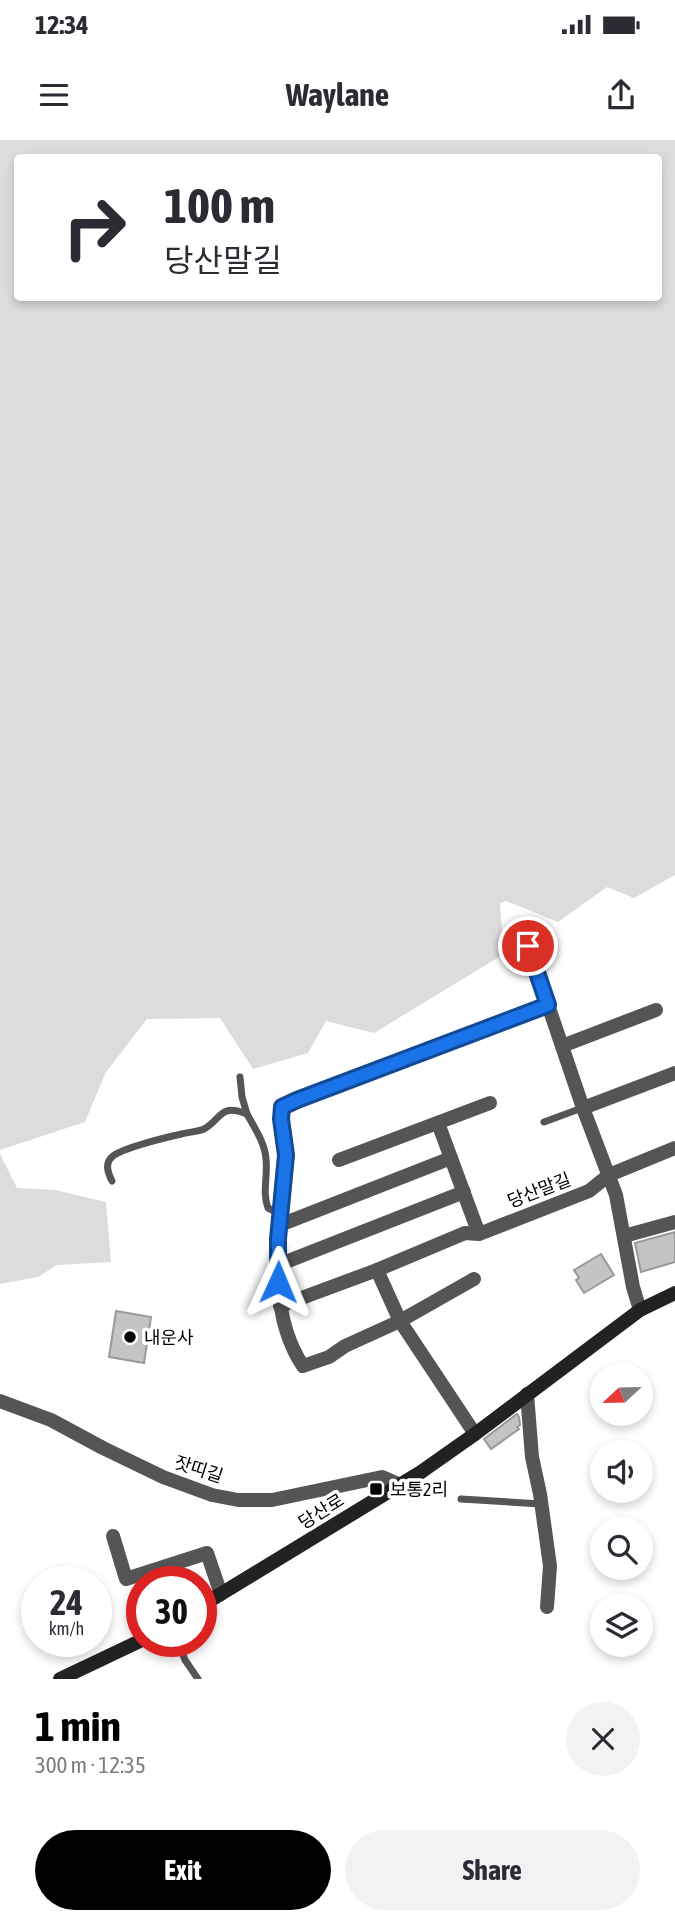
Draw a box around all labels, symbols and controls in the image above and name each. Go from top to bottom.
text: 12:34 [35,10,89,40]
icon: menu [35,76,73,114]
text: Waylane [286,76,389,113]
icon: share [602,76,640,114]
text: 100 m [164,177,275,233]
icon: right [49,182,140,273]
text: 당산말길 [164,242,282,279]
pin [498,916,558,976]
icon: arrive [509,927,547,965]
street label: 당산말길 [504,1168,574,1212]
position arrow [241,1245,315,1319]
place label: 내운사 [144,1327,194,1348]
marker: 내운사 [122,1329,138,1345]
north arrow [590,1363,653,1426]
map controls [590,1363,653,1657]
button: sound [590,1440,653,1503]
street label: 잣띠길 [172,1451,226,1487]
place label: 보통2리 [390,1479,448,1500]
marker: 보통2리 [368,1481,384,1497]
street label: 당산로 [294,1489,348,1533]
button: search [590,1517,653,1580]
speed limit sign: 30 [126,1566,217,1657]
text: 24 [50,1582,83,1622]
button: layers [590,1594,653,1657]
text: km/h [49,1618,84,1639]
text: 1 min [35,1702,121,1750]
button: close [566,1702,640,1776]
text: 300 m · 12:35 [35,1752,146,1778]
button: Exit [35,1830,331,1910]
button: Share [345,1830,640,1910]

